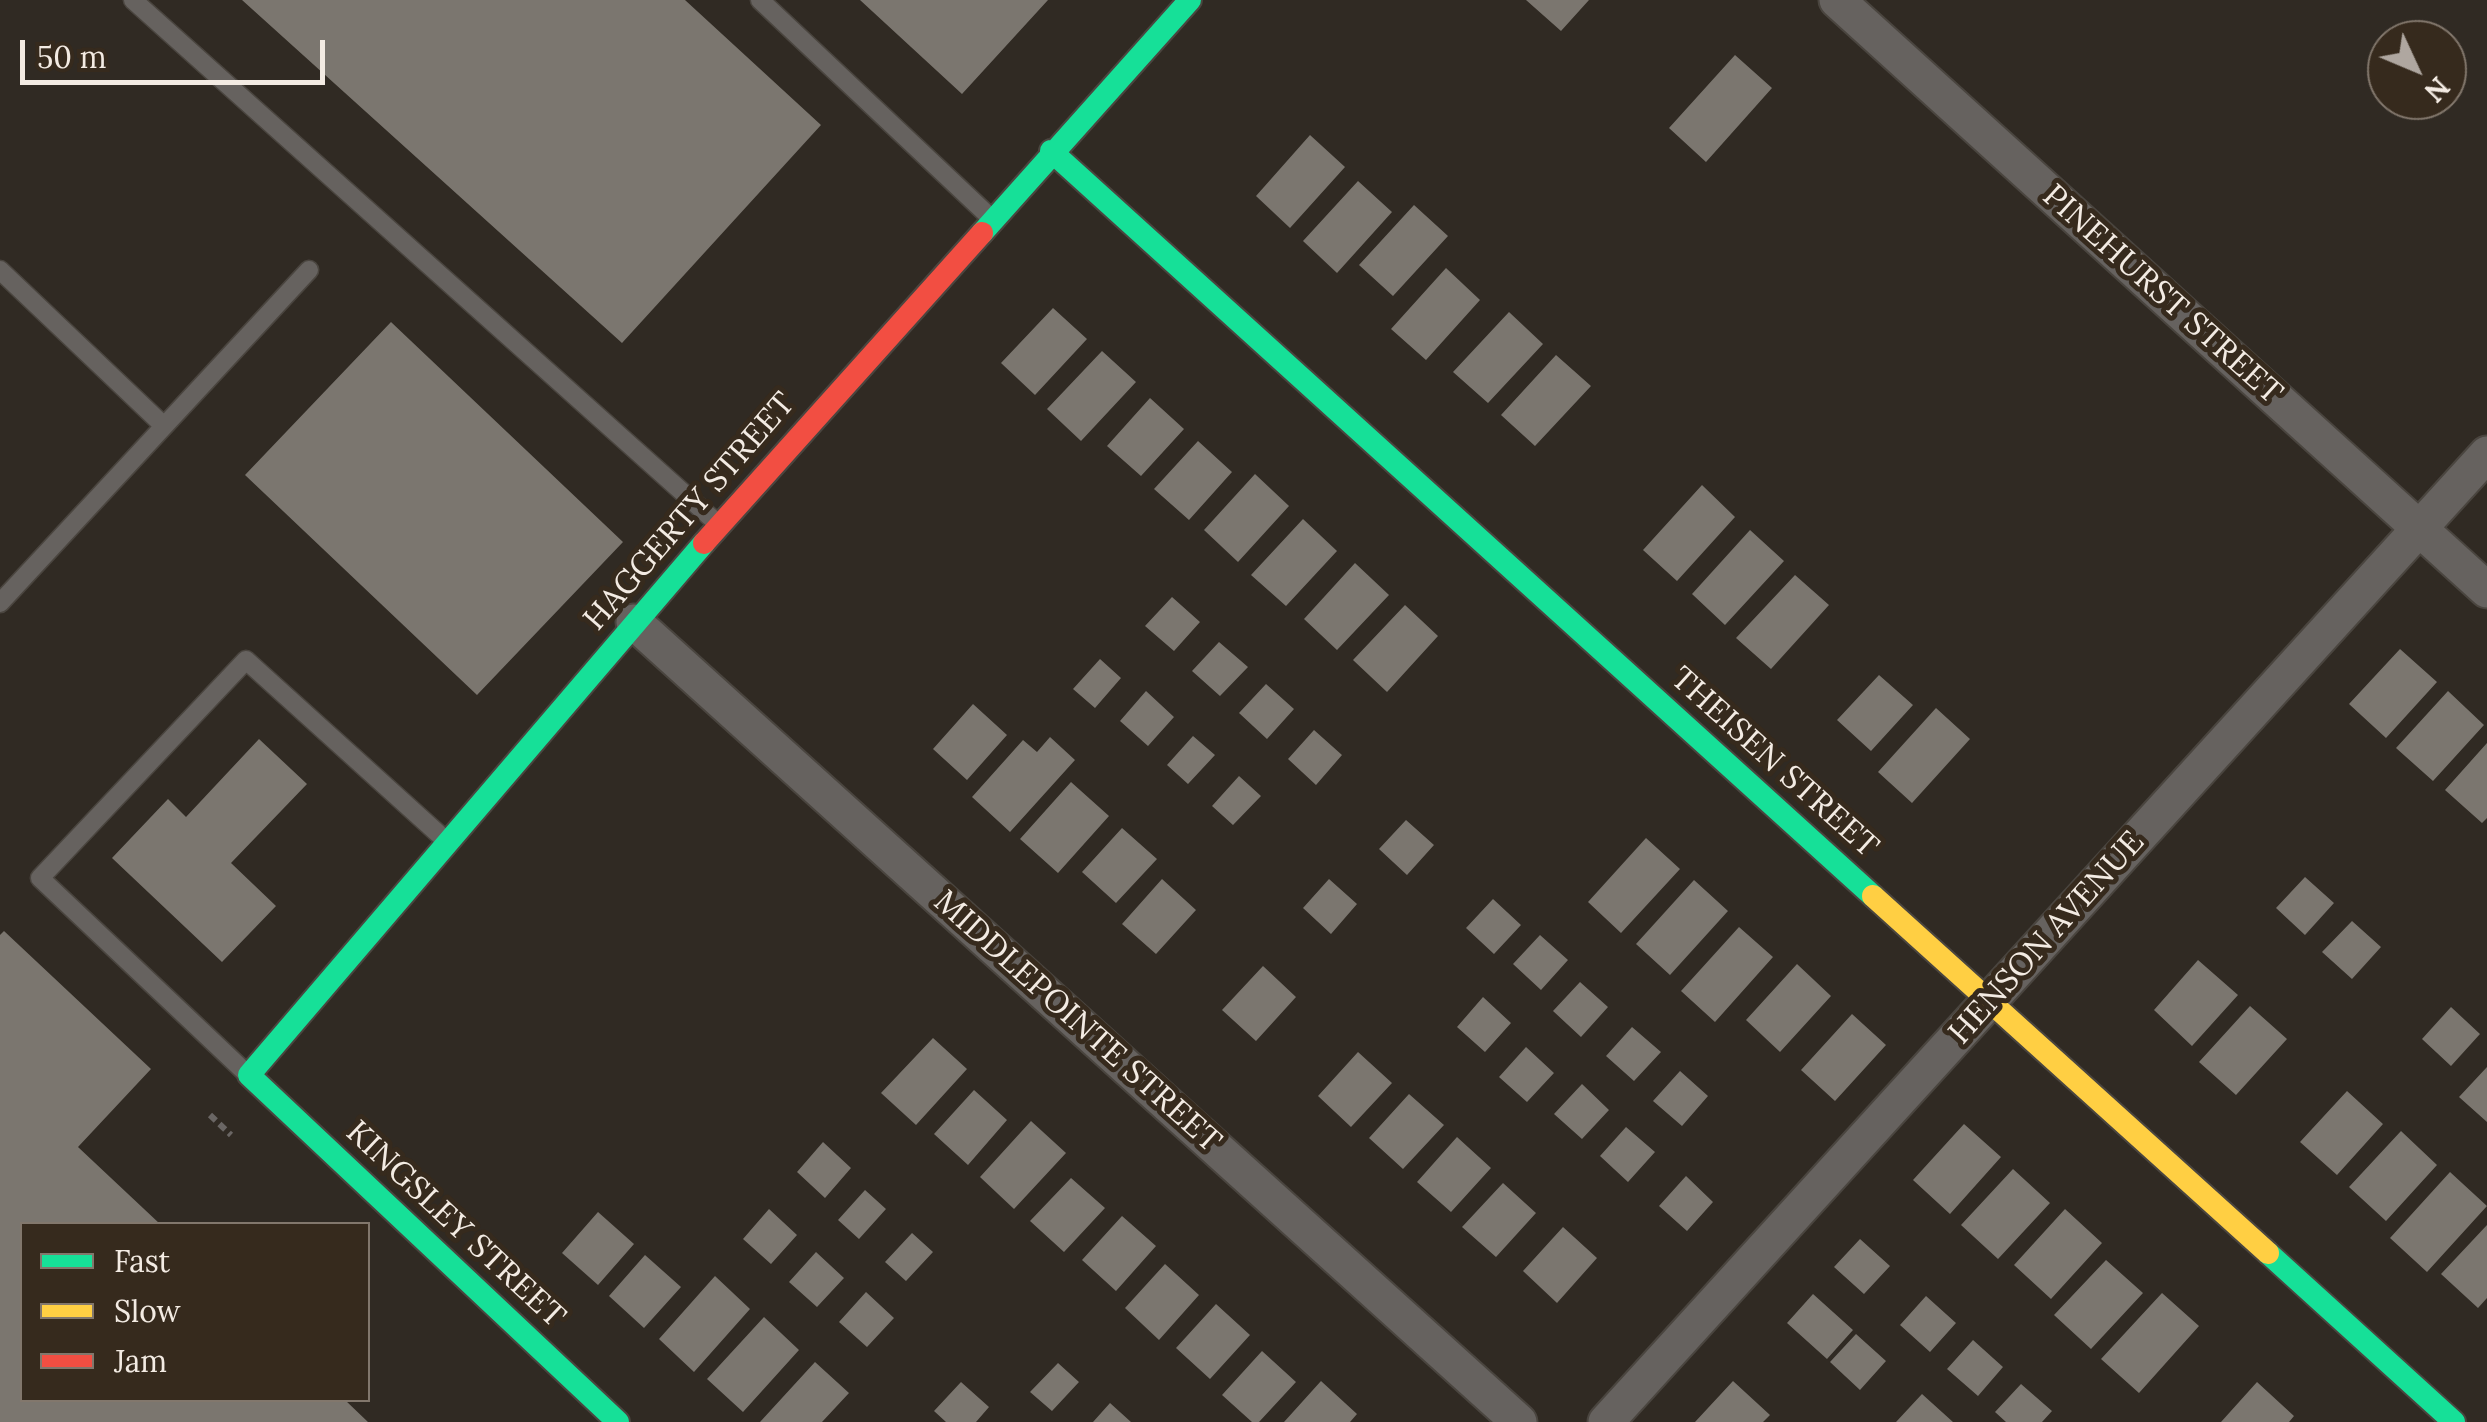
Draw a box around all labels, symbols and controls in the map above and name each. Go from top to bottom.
scale bar [25,20,330,82]
north arrow [2367,20,2467,120]
text: 50 m [37,38,107,76]
text: N [2417,69,2458,110]
street label: PINEHURST STREET [2034,177,2290,413]
street label: HAGGERTY STREET [576,385,804,639]
street label: THEISEN STREET [1662,660,1886,866]
street label: HENSON AVENUE [1941,824,2153,1052]
street label: MIDDLEPOINTE STREET [926,883,1228,1161]
street label: KINGSLEY STREET [338,1114,572,1336]
legend [20,1222,370,1402]
text: Fast [114,1242,170,1280]
text: Slow [114,1292,180,1330]
text: Jam [114,1342,167,1380]

